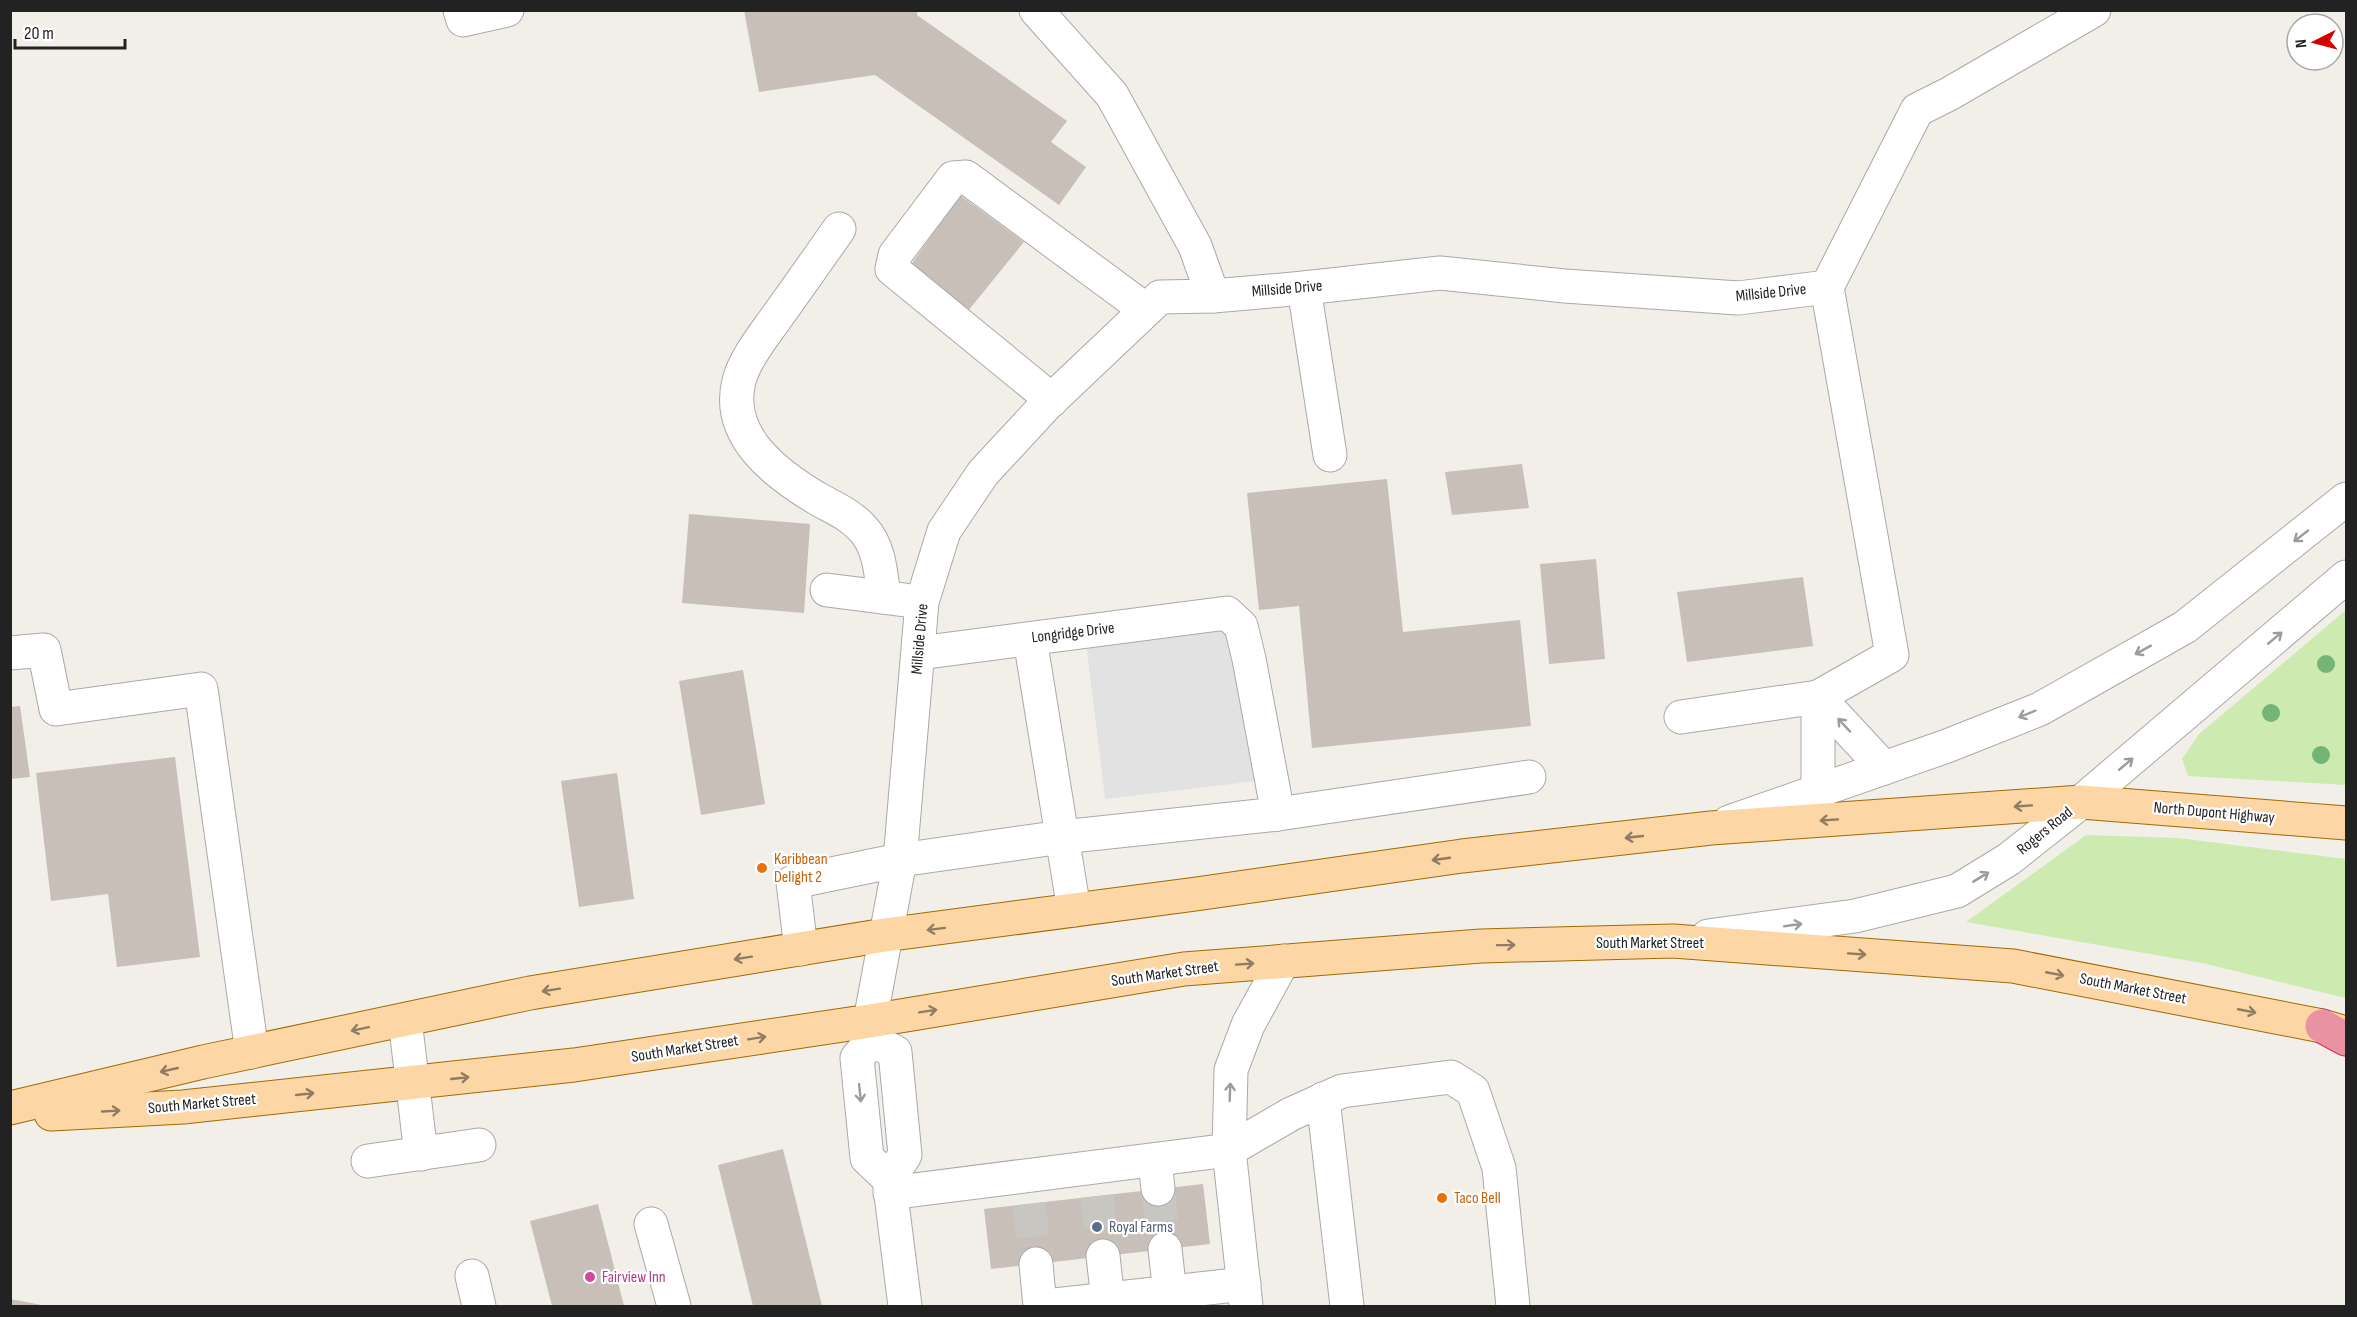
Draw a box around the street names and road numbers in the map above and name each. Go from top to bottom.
street label: Millside Drive [1251,276,1323,302]
street label: Millside Drive [1735,280,1807,306]
street label: Millside Drive [907,603,933,675]
street label: Longridge Drive [1031,619,1115,647]
street label: North Dupont Highway [2153,798,2275,828]
street label: Rogers Road [2013,803,2077,859]
street label: South Market Street [1596,934,1704,953]
street label: South Market Street [1110,957,1220,991]
street label: South Market Street [2078,969,2188,1009]
street label: South Market Street [630,1031,740,1067]
street label: South Market Street [147,1090,257,1118]

